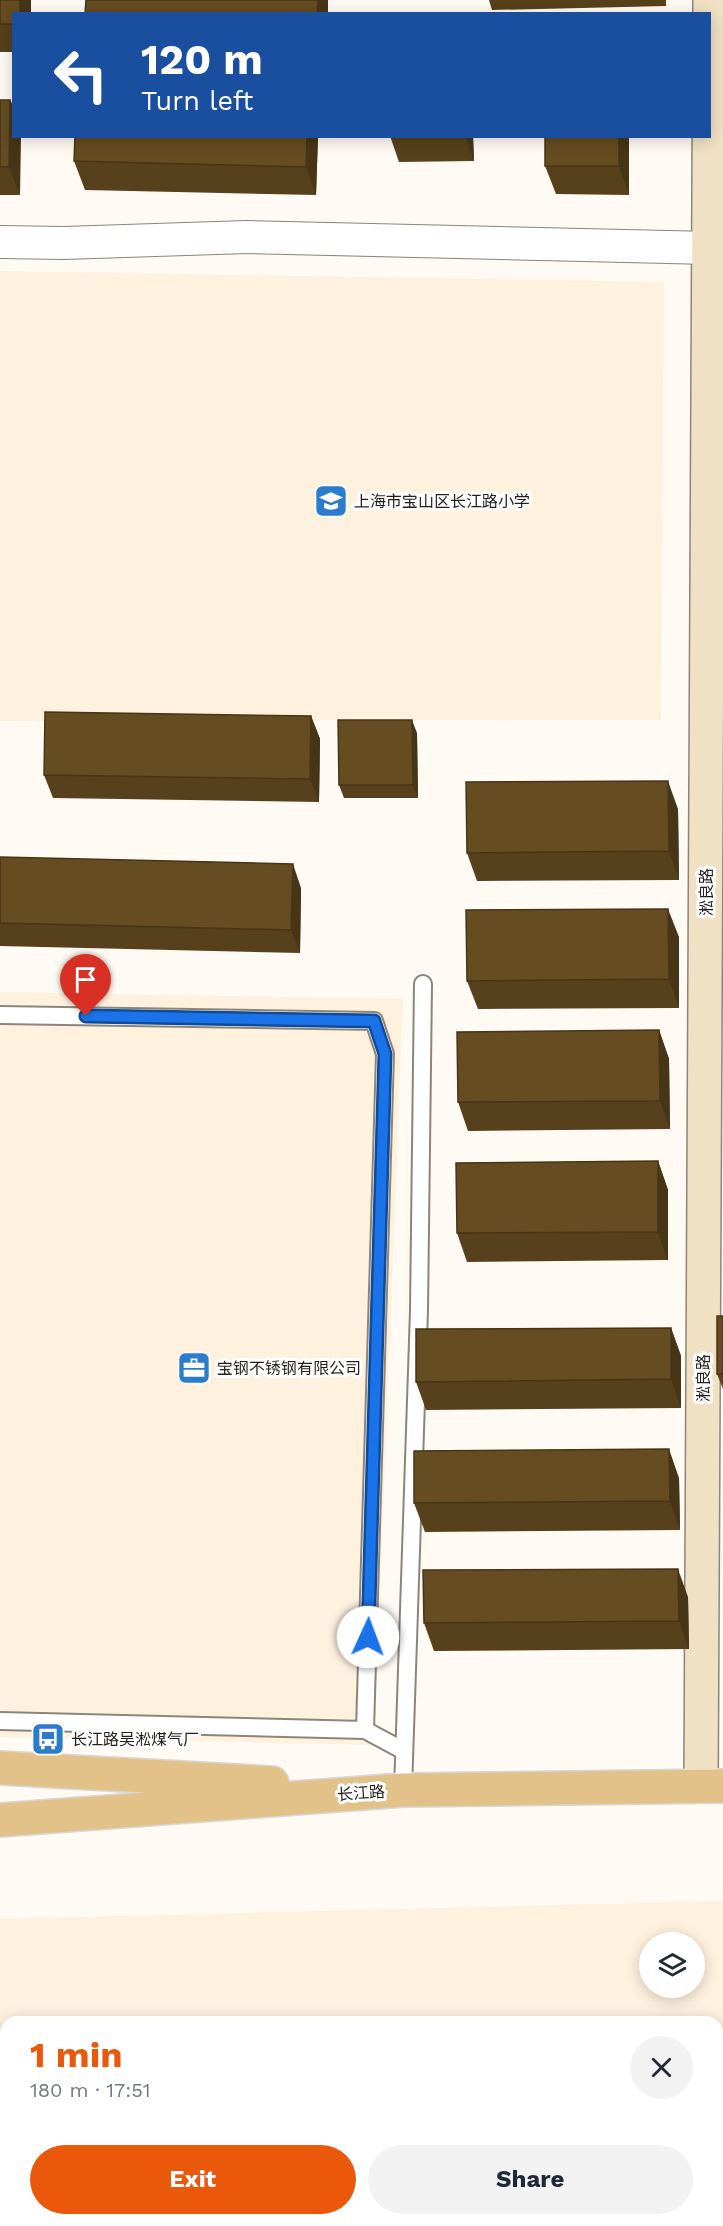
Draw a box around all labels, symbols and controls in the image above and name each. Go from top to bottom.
text: 120 m [141,35,263,84]
icon: left [42,36,120,114]
text: Turn left [141,85,253,117]
school or university icon: 上海市宝山区长江路小学 [313,483,349,519]
place label: 上海市宝山区长江路小学 [354,492,530,511]
street label: 淞良路 [697,868,716,916]
pin [60,954,111,1016]
icon: arrive [69,963,102,996]
office icon: 宝钢不锈钢有限公司 [176,1350,212,1386]
street label: 淞良路 [694,1354,713,1402]
place label: 宝钢不锈钢有限公司 [217,1359,361,1378]
position arrow [336,1605,400,1669]
bus stop icon: 长江路吴淞煤气厂 [30,1721,66,1757]
place label: 长江路吴淞煤气厂 [71,1730,199,1749]
street label: 长江路 [336,1782,386,1804]
map controls [639,1932,705,1998]
button: layers [639,1932,705,1998]
text: 1 min [30,2034,122,2076]
button: close [630,2036,693,2099]
text: 180 m · 17:51 [30,2078,151,2102]
button: Exit [30,2145,356,2214]
button: Share [368,2145,693,2214]

